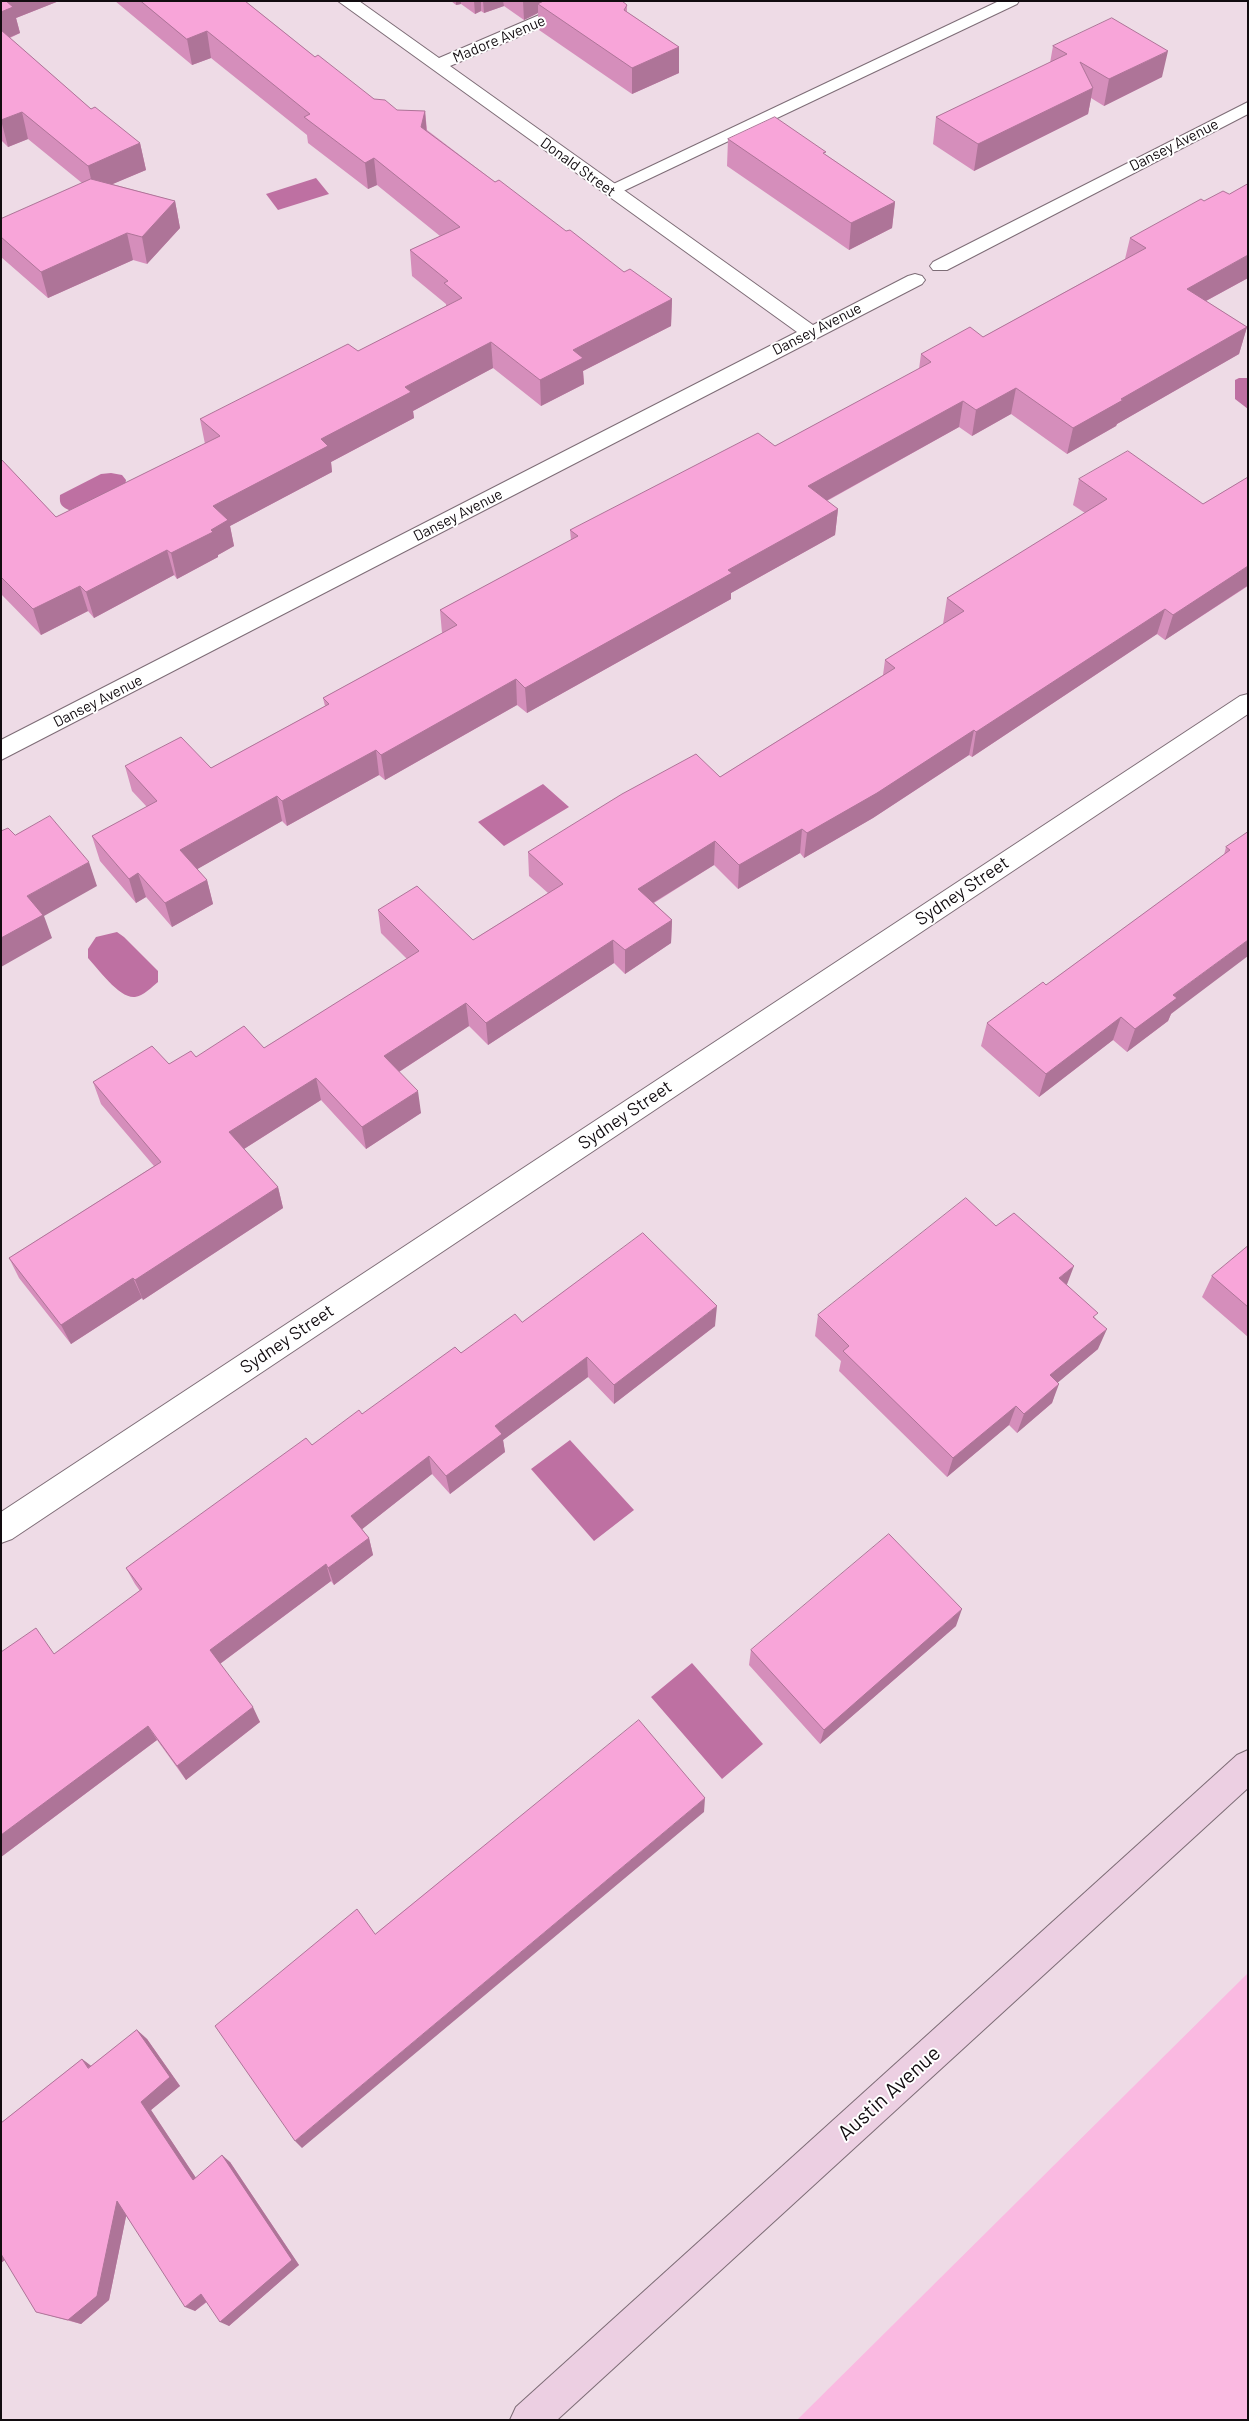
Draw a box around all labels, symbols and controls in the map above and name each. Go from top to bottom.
street label: Madore Avenue [450,11,548,67]
street label: Dansey Avenue [1126,115,1222,175]
street label: Donald Street [537,134,619,200]
street label: Dansey Avenue [769,299,865,359]
street label: Dansey Avenue [410,485,506,545]
street label: Dansey Avenue [50,671,146,731]
street label: Sydney Street [911,852,1013,930]
street label: Sydney Street [574,1076,676,1154]
street label: Sydney Street [236,1300,338,1378]
street label: Austin Avenue [833,2040,945,2146]

